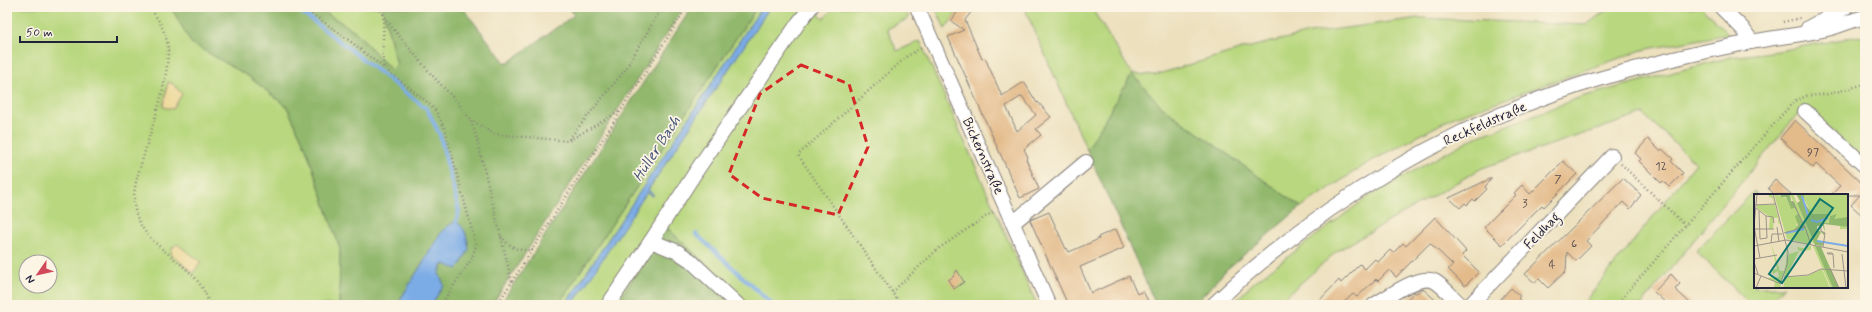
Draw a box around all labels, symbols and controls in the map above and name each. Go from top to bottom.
scale bar [20,18,117,44]
text: 50 m [26,25,53,41]
street label: Reckfeldstraße [1441,98,1529,150]
water label: Hüller Bach [628,112,686,185]
street label: Bickernstraße [958,115,1008,197]
house number: 97 [1807,145,1819,161]
house number: 12 [1655,159,1667,175]
house number: 7 [1554,172,1562,188]
inset map [1754,194,1848,288]
house number: 3 [1522,196,1528,212]
street label: Feldhag [1520,208,1566,255]
house number: 6 [1571,236,1577,252]
north arrow [18,254,58,294]
house number: 4 [1549,257,1556,273]
text: N [23,272,38,286]

